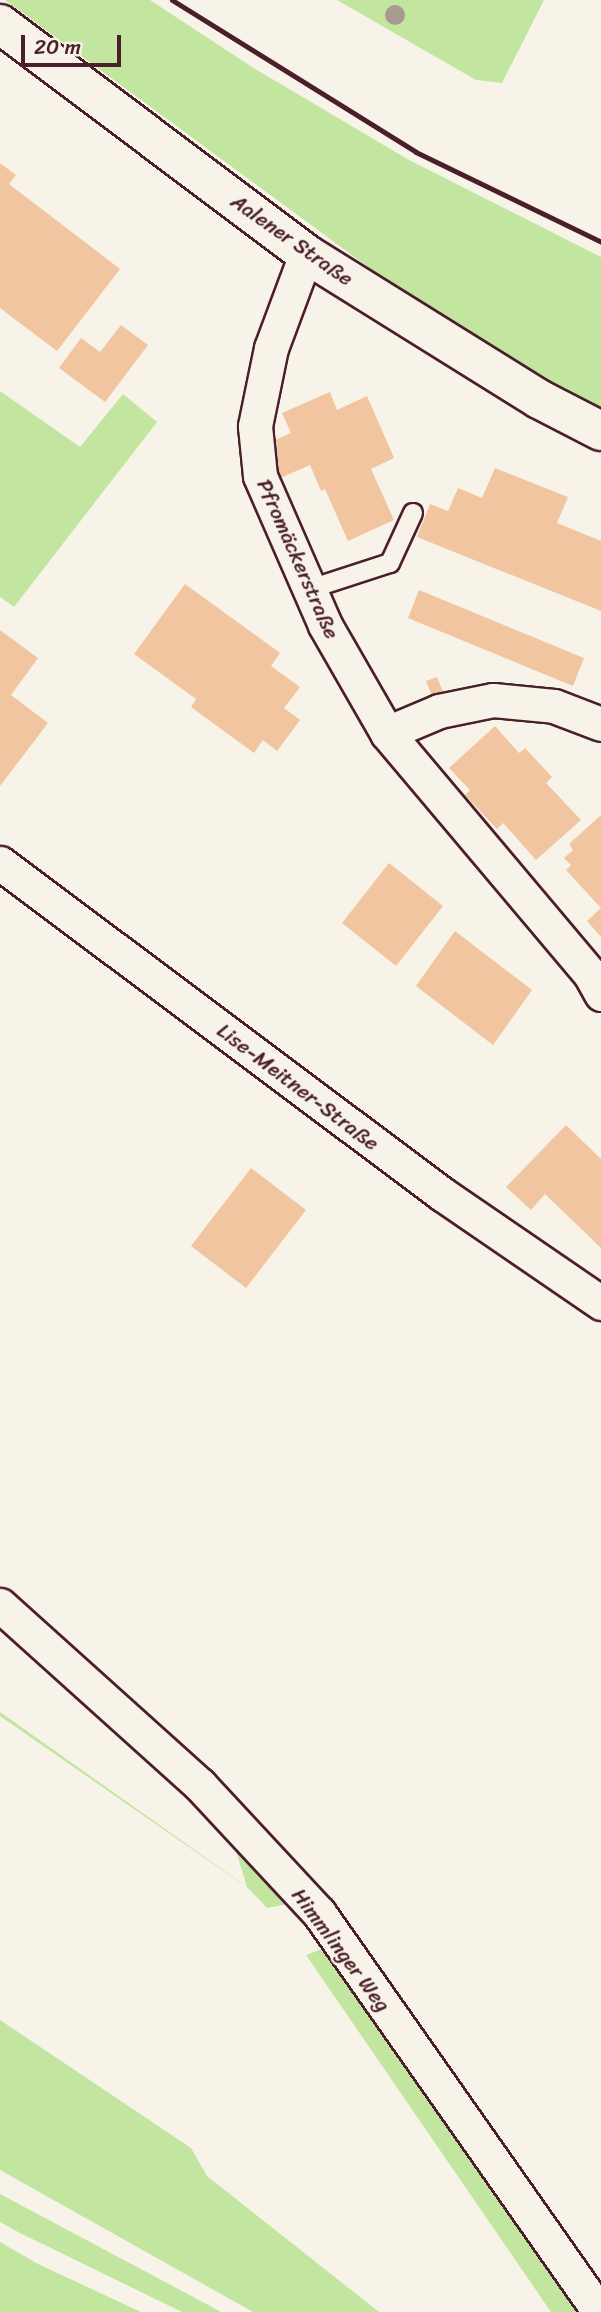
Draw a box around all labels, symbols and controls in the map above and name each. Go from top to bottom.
scale bar [24,21,124,65]
text: 20 m [34,28,81,66]
street label: Aalener Straße [226,189,358,291]
street label: Pfromäckerstraße [251,475,345,643]
street label: Lise-Meitner-Straße [212,1018,384,1156]
street label: Himmlinger Weg [286,1883,396,2017]

